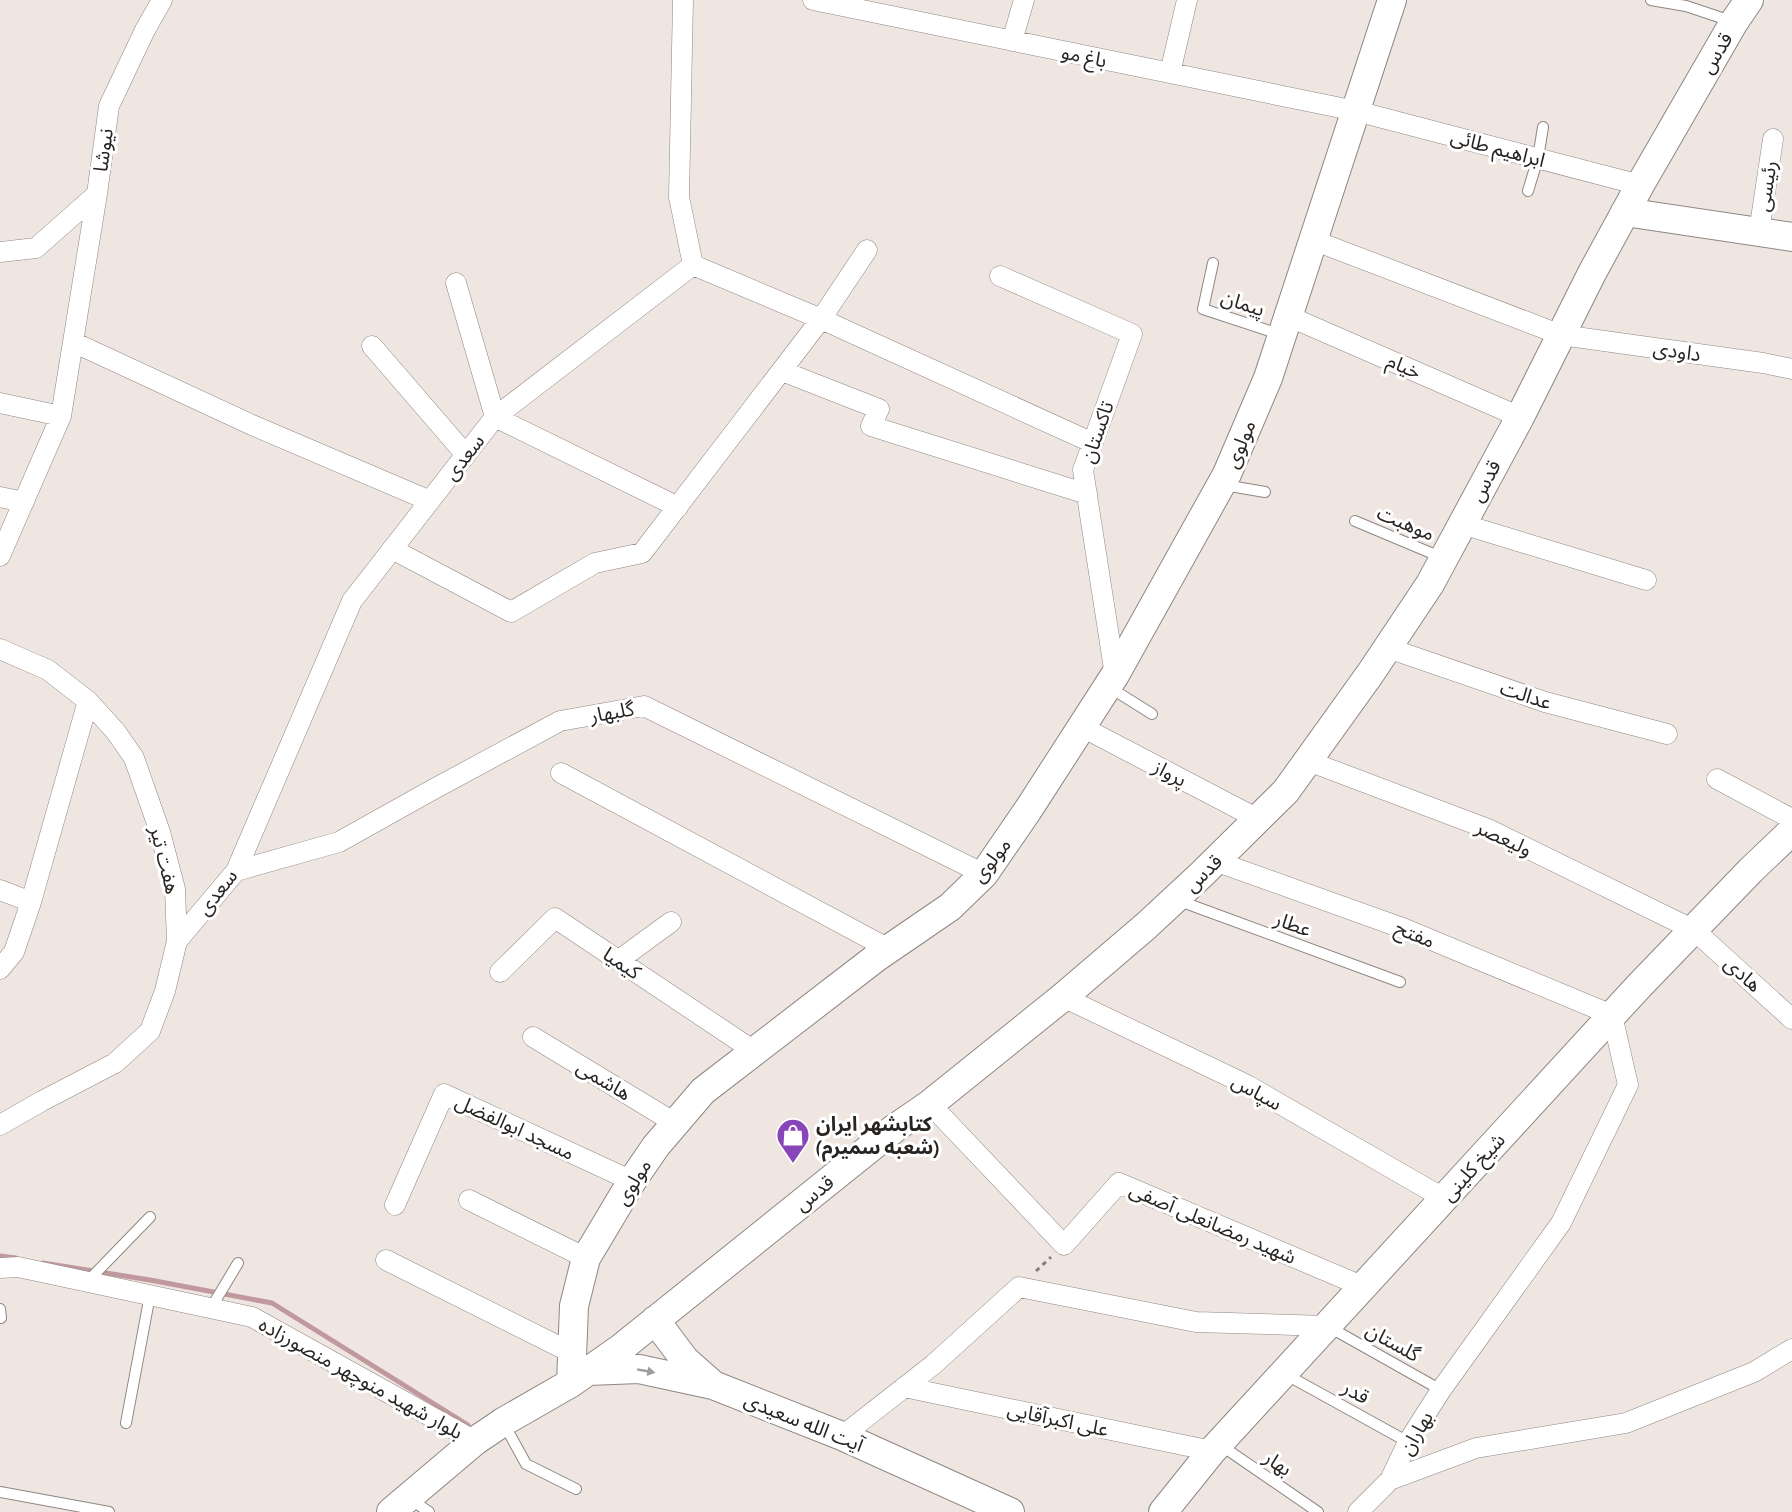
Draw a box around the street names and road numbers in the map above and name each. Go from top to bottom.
street label: قدس [1694,28,1738,78]
street label: باغ مو [1058,39,1109,75]
street label: ابراهیم طائی [1448,124,1548,175]
street label: نیوشا [88,127,118,173]
street label: رئیسی [1750,159,1782,213]
street label: پیمان [1218,285,1268,322]
street label: داودی [1652,336,1702,366]
street label: خیام [1382,348,1425,387]
street label: تاکستان [1075,398,1119,466]
street label: مولوی [1219,416,1261,472]
street label: سعدی [439,429,489,485]
street label: قدس [1464,456,1506,506]
street label: موهبت [1374,500,1438,546]
street label: عدالت [1497,675,1555,715]
street label: گلبهار [587,696,637,728]
street label: پرواز [1148,754,1191,793]
street label: ولیعصر [1471,814,1536,861]
street label: هفت تیر [145,823,185,896]
street label: مولوی [966,833,1016,887]
street label: قدس [1179,849,1227,897]
street label: سعدی [192,864,242,920]
street label: عطار [1270,906,1315,942]
street label: مفتح [1390,915,1438,956]
street label: کیمیا [598,942,646,985]
street label: هادی [1719,951,1767,997]
street label: هاشمی [572,1054,636,1106]
street label: سپاس [1227,1069,1286,1116]
street label: مسجد ابوالفضل [452,1089,578,1165]
street label: شیخ کلینی [1436,1128,1512,1208]
street label: مولوی [610,1155,656,1209]
street label: قدس [789,1170,839,1216]
street label: شهید رمضانعلی آصفی [1126,1177,1300,1269]
street label: بلوار شهید منوچهر منصورزاده [254,1312,467,1445]
street label: گلستان [1362,1317,1425,1367]
street label: قدر [1338,1374,1374,1409]
street label: آیت الله سعیدی [741,1387,868,1457]
street label: علی اکبرآقایی [1005,1397,1111,1441]
street label: بهاران [1394,1407,1438,1459]
street label: بهار [1259,1444,1297,1481]

